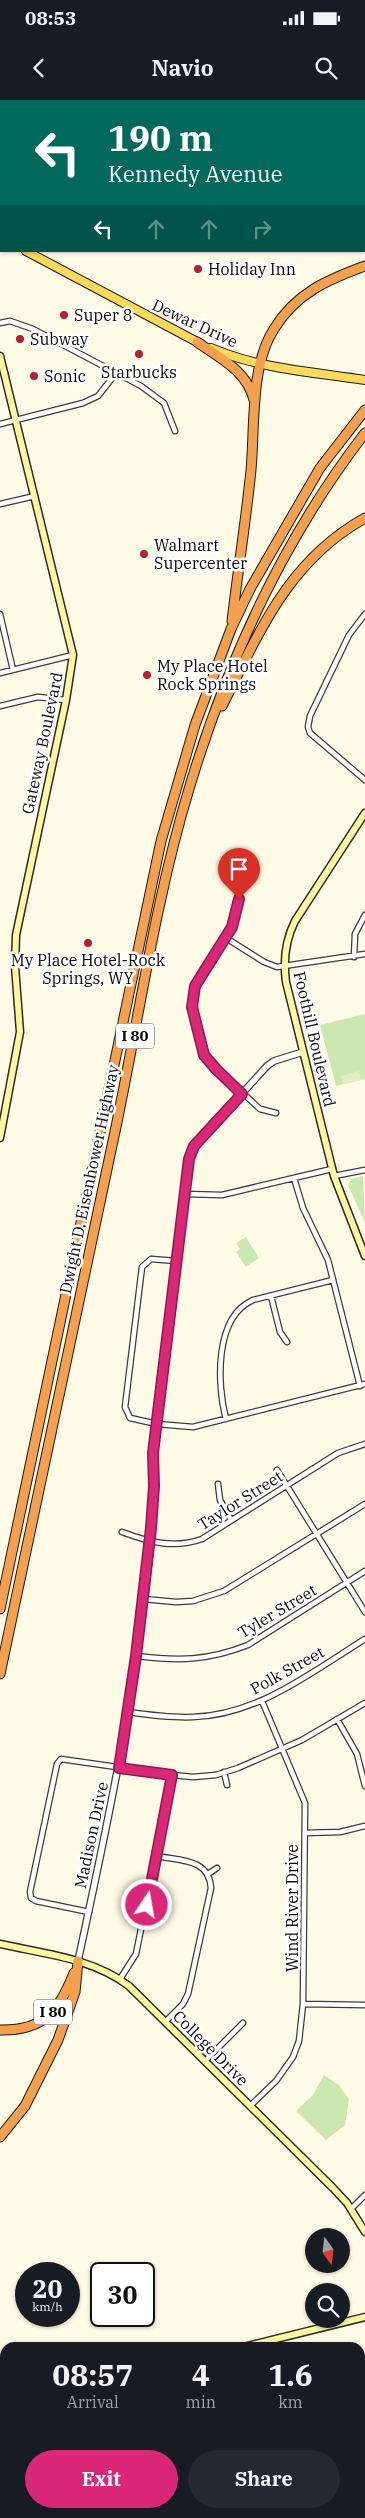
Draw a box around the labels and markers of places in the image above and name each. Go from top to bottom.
place label: Holiday Inn [208,259,296,279]
marker: Holiday Inn [192,263,204,275]
place label: Super 8 [74,305,132,325]
marker: Super 8 [58,309,70,321]
place label: Subway [30,329,89,349]
marker: Subway [14,333,26,345]
marker: Starbucks [133,348,145,360]
place label: Starbucks [101,362,177,382]
place label: Sonic [44,366,86,386]
marker: Sonic [28,370,40,382]
place label: Walmart Supercenter [154,535,247,573]
marker: Walmart Supercenter [138,548,150,560]
place label: My Place Hotel Rock Springs [157,656,268,694]
marker: My Place Hotel Rock Springs [141,669,153,681]
pin [218,848,260,899]
marker: My Place Hotel-Rock Springs, WY [82,937,94,949]
place label: My Place Hotel-Rock Springs, WY [11,950,166,988]

